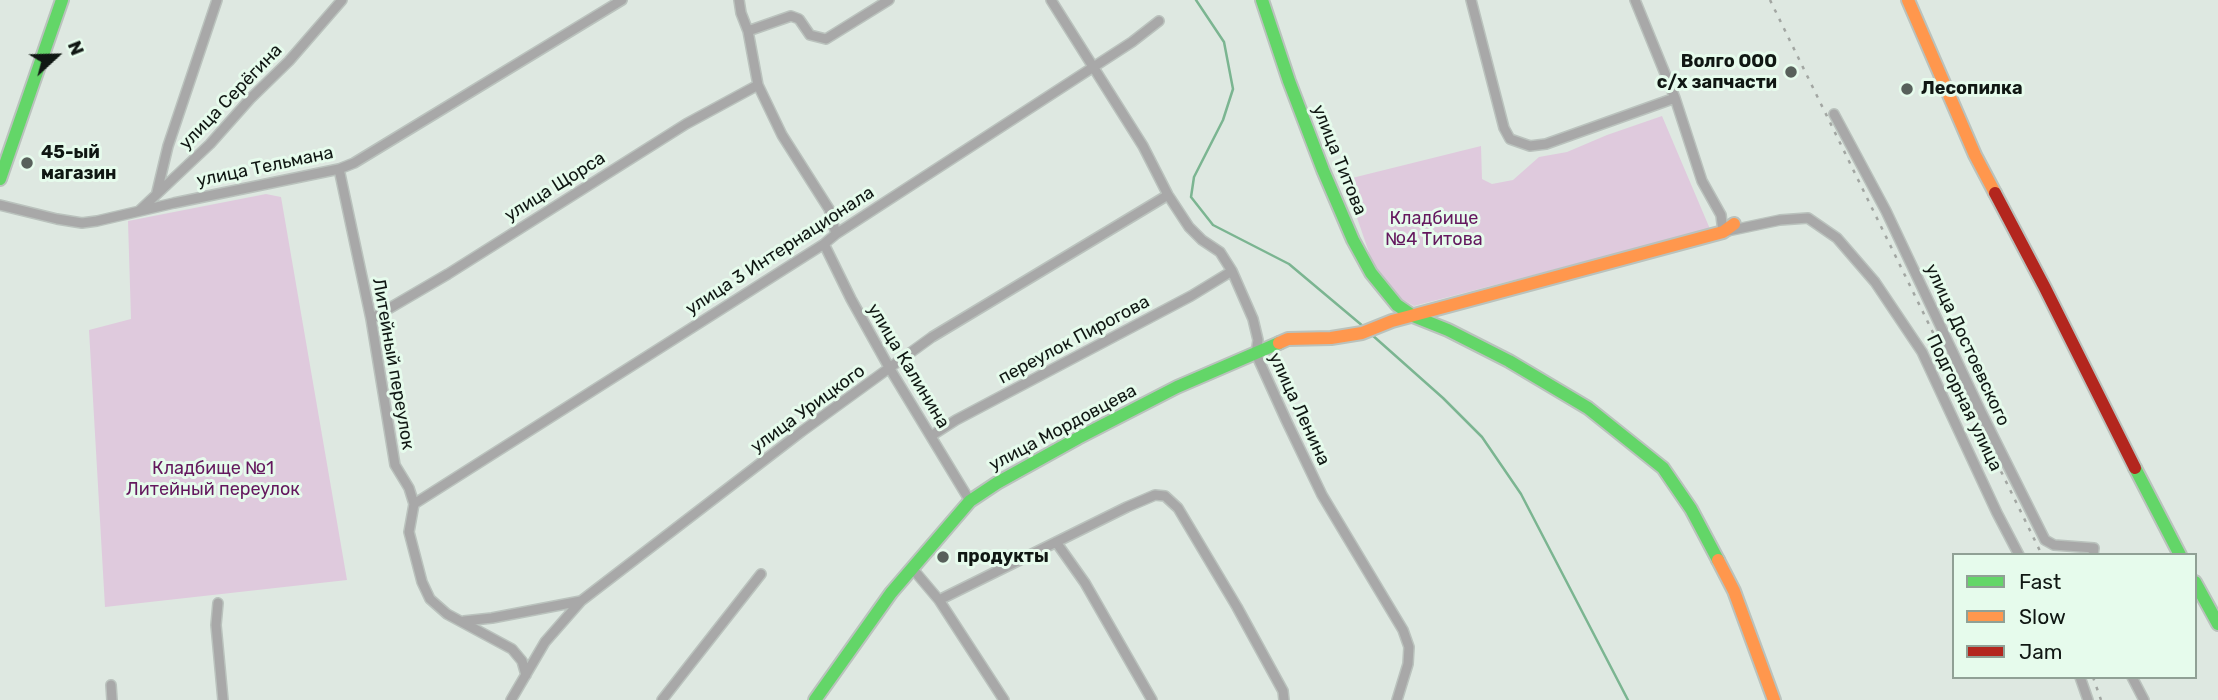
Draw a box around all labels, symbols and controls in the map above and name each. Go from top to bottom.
north arrow [21,21,91,91]
text: N [63,37,89,59]
street label: улица Серёгина [175,40,287,154]
place label: Волго ООО с/х запчасти [1657,51,1777,94]
marker: Волго ООО с/х запчасти [1783,64,1799,80]
place label: Лесопилка [1921,78,2023,100]
marker: Лесопилка [1899,81,1915,97]
street label: улица Титова [1307,102,1371,218]
place label: 45-ый магазин [41,142,117,184]
street label: улица Тельмана [195,142,335,192]
street label: улица Щорса [501,147,609,227]
marker: 45-ый магазин [19,155,35,171]
street label: улица 3 Интернационала [682,182,878,320]
park label: Кладбище №4 Титова [1385,208,1483,250]
street label: улица Достоевского [1920,261,2014,429]
street label: Литейный переулок [367,276,419,452]
street label: переулок Пирогова [995,291,1153,389]
street label: улица Калинина [862,300,954,432]
street label: Подгорная улица [1922,331,2006,475]
street label: улица Ленина [1263,349,1335,469]
street label: улица Урицкого [747,360,869,458]
street label: улица Мордовцева [986,380,1140,476]
park label: Кладбище №1 Литейный переулок [126,458,300,500]
place label: продукты [957,546,1049,568]
marker: продукты [935,549,951,565]
legend [1952,553,2197,679]
text: Fast [2019,569,2061,594]
text: Slow [2019,604,2066,629]
text: Jam [2019,639,2063,664]

